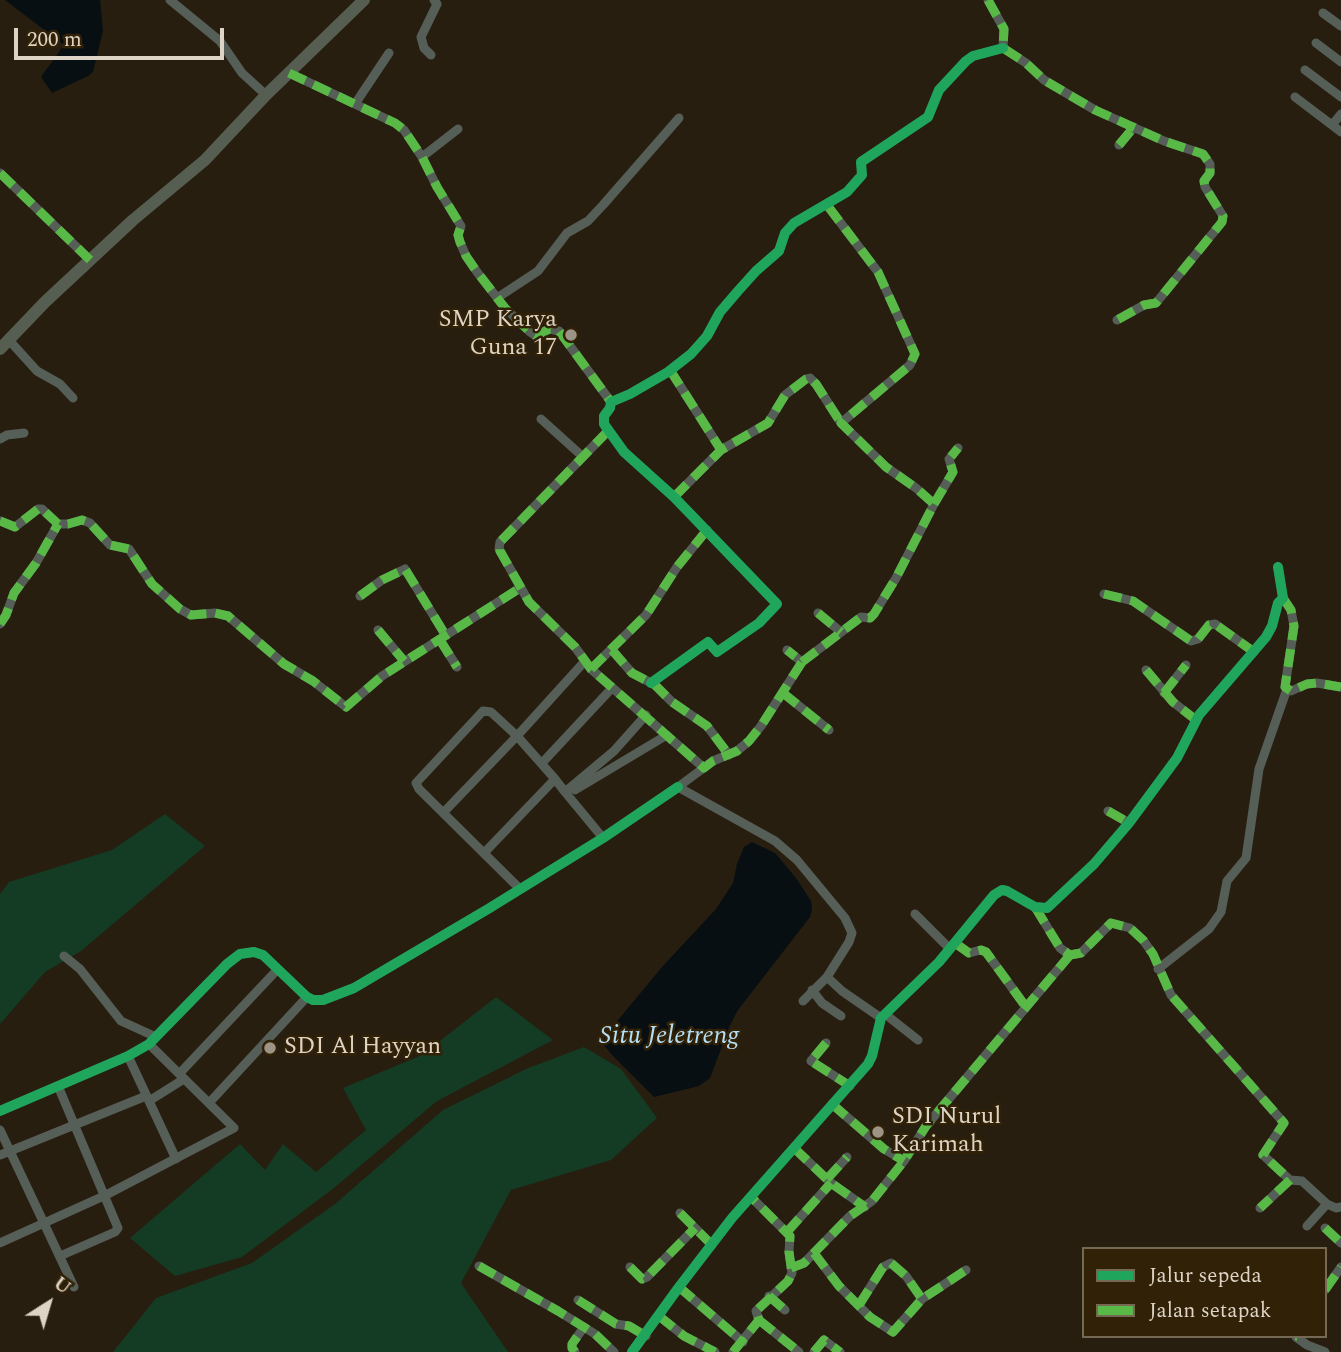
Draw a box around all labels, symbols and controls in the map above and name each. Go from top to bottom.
scale bar [18,14,228,58]
text: 200 m [27,24,82,56]
place label: SMP Karya Guna 17 [439,307,557,363]
marker: SMP Karya Guna 17 [563,327,579,343]
water label: Situ Jeletreng [599,1022,739,1054]
place label: SDI Al Hayyan [284,1034,441,1062]
marker: SDI Al Hayyan [262,1040,278,1056]
place label: SDI Nurul Karimah [892,1104,1001,1160]
marker: SDI Nurul Karimah [870,1124,886,1140]
legend [1082,1247,1327,1338]
text: Jalur sepeda [1149,1260,1262,1292]
north arrow [14,1268,84,1338]
text: U [47,1269,77,1302]
text: Jalan setapak [1149,1295,1271,1327]

